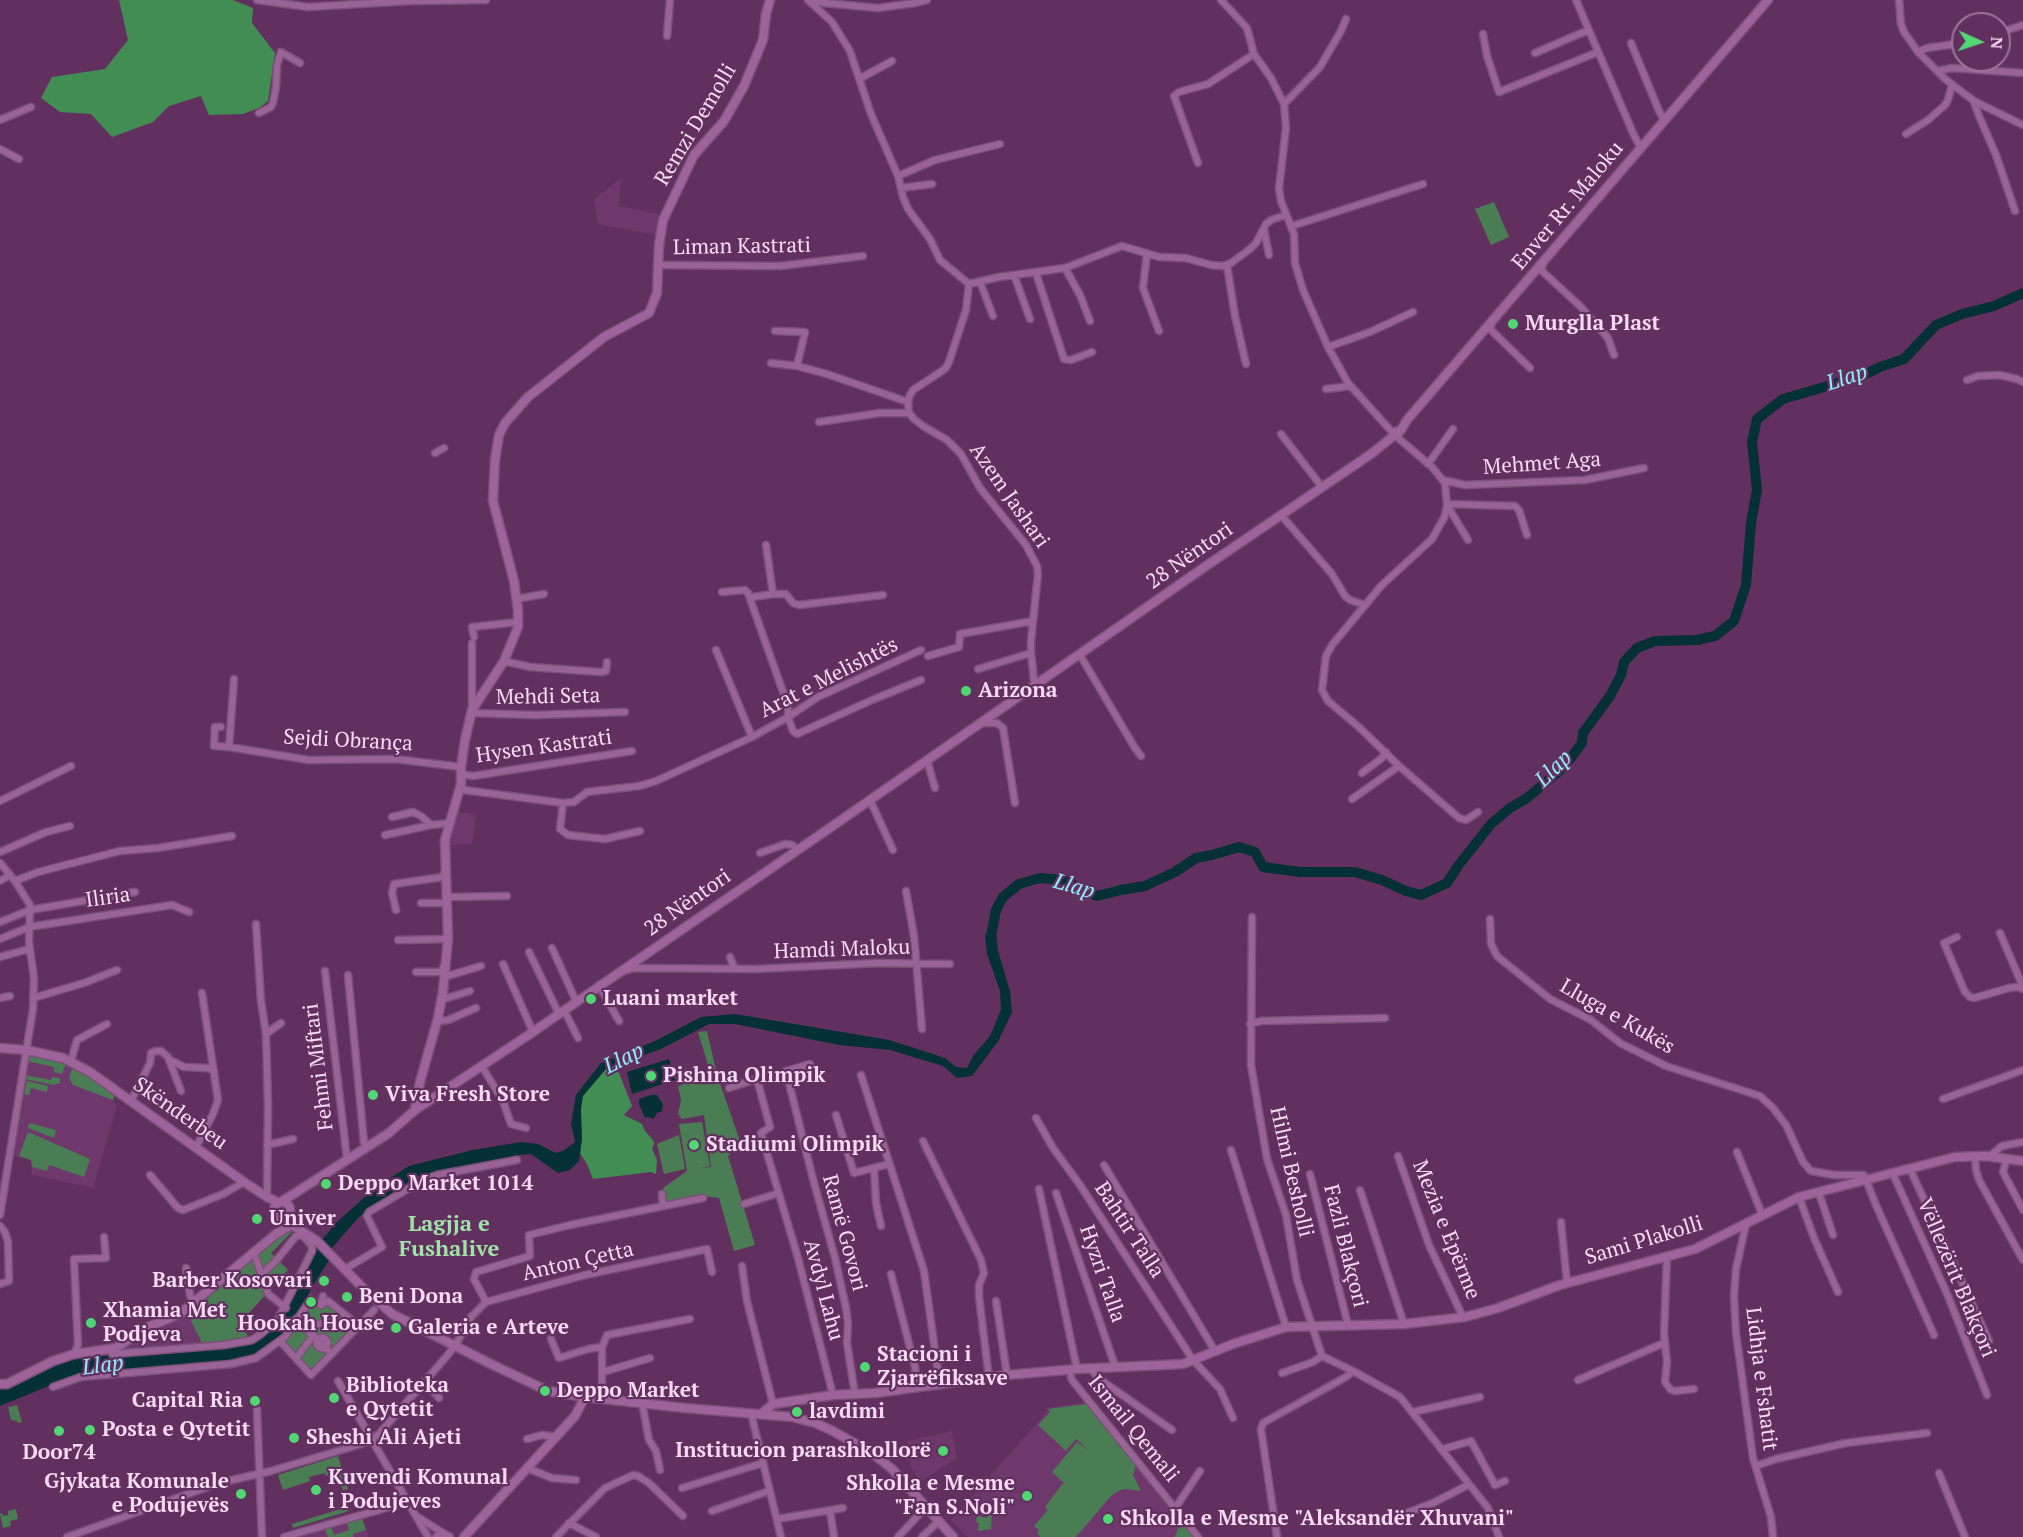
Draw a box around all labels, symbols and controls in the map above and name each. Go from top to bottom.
north arrow [1951,12,2011,72]
text: N [1986,36,2008,49]
street label: Remzi Demolli [650,60,742,190]
street label: Enver Rr. Maloku [1507,137,1629,275]
street label: Liman Kastrati [673,233,811,261]
place label: Murglla Plast [1525,311,1660,337]
marker: Murglla Plast [1506,317,1520,331]
water label: Llap [1823,359,1871,397]
street label: Azem Jashari [964,439,1054,553]
street label: Mehmet Aga [1482,447,1602,481]
street label: 28 Nëntori [1142,517,1238,595]
street label: Arat e Melishtës [756,632,902,724]
place label: Arizona [978,678,1058,704]
street label: Mehdi Seta [496,683,600,711]
marker: Arizona [959,684,973,698]
street label: Sejdi Obrança [283,725,413,757]
street label: Hysen Kastrati [474,725,614,769]
water label: Llap [1530,745,1578,793]
street label: 28 Nëntori [640,864,736,942]
water label: Llap [1050,869,1098,905]
street label: Iliria [84,882,132,914]
street label: Hamdi Maloku [773,935,911,965]
street label: Lluga e Kukës [1555,974,1679,1060]
place label: Luani market [603,986,738,1012]
marker: Luani market [584,992,598,1006]
street label: Fehmi Miftari [299,1002,339,1132]
water label: Llap [599,1038,649,1080]
place label: Pishina Olimpik [663,1063,825,1089]
marker: Pishina Olimpik [644,1069,658,1083]
street label: Skënderbeu [128,1072,232,1156]
place label: Viva Fresh Store [385,1082,550,1108]
marker: Viva Fresh Store [366,1088,380,1102]
street label: Hilmi Besholli [1264,1104,1318,1240]
place label: Stadiumi Olimpik [706,1132,884,1158]
marker: Stadiumi Olimpik [687,1138,701,1152]
street label: Mezia e Epërme [1407,1157,1485,1303]
place label: Deppo Market 1014 [338,1171,533,1197]
street label: Ramë Govori [816,1172,872,1294]
marker: Deppo Market 1014 [319,1177,333,1191]
street label: Bahtir Talla [1089,1177,1169,1283]
street label: Fazli Blakçori [1318,1182,1372,1310]
street label: Vëllezërit Blakçori [1911,1195,2001,1361]
place label: Univer [269,1206,336,1232]
street label: Sami Plakolli [1582,1211,1706,1271]
marker: Univer [250,1212,264,1226]
district label: Lagjja e Fushalive [399,1212,499,1264]
street label: Hyzri Talla [1074,1222,1130,1326]
street label: Anton Çetta [520,1237,636,1287]
street label: Avdyl Lahu [797,1237,849,1343]
place label: Barber Kosovari [152,1268,312,1294]
marker: Barber Kosovari [317,1274,331,1288]
place label: Beni Dona [359,1284,463,1310]
marker: Beni Dona [340,1290,354,1304]
marker: Hookah House [304,1295,318,1309]
place label: Xhamia Met Podjeva [103,1298,226,1348]
street label: Lidhja e Fshatit [1740,1306,1782,1452]
place label: Hookah House [238,1311,384,1337]
place label: Galeria e Arteve [408,1315,569,1341]
marker: Xhamia Met Podjeva [84,1316,98,1330]
marker: Galeria e Arteve [389,1321,403,1335]
place label: Stacioni i Zjarrëfiksave [877,1342,1008,1392]
water label: Llap [81,1350,125,1382]
marker: Stacioni i Zjarrëfiksave [858,1360,872,1374]
street label: Ismail Qemali [1082,1370,1184,1488]
place label: Biblioteka e Qytetit [346,1373,449,1423]
place label: Deppo Market [557,1378,699,1404]
marker: Deppo Market [538,1384,552,1398]
place label: Capital Ria [132,1388,243,1414]
marker: Biblioteka e Qytetit [327,1391,341,1405]
marker: Capital Ria [248,1394,262,1408]
place label: lavdimi [809,1399,885,1425]
marker: lavdimi [790,1405,804,1419]
place label: Posta e Qytetit [102,1417,250,1443]
marker: Posta e Qytetit [83,1423,97,1437]
marker: Door74 [52,1424,66,1438]
place label: Sheshi Ali Ajeti [306,1425,462,1451]
marker: Sheshi Ali Ajeti [287,1431,301,1445]
place label: Institucion parashkollorë [675,1438,931,1464]
place label: Door74 [22,1440,96,1466]
marker: Institucion parashkollorë [936,1444,950,1458]
place label: Kuvendi Komunal i Podujeves [328,1465,508,1515]
place label: Gjykata Komunale e Podujevës [44,1469,229,1519]
place label: Shkolla e Mesme "Fan S.Noli" [846,1471,1015,1521]
marker: Kuvendi Komunal i Podujeves [309,1483,323,1497]
marker: Gjykata Komunale e Podujevës [234,1487,248,1501]
marker: Shkolla e Mesme "Fan S.Noli" [1020,1489,1034,1503]
place label: Shkolla e Mesme "Aleksandër Xhuvani" [1120,1506,1514,1532]
marker: Shkolla e Mesme "Aleksandër Xhuvani" [1101,1512,1115,1526]

